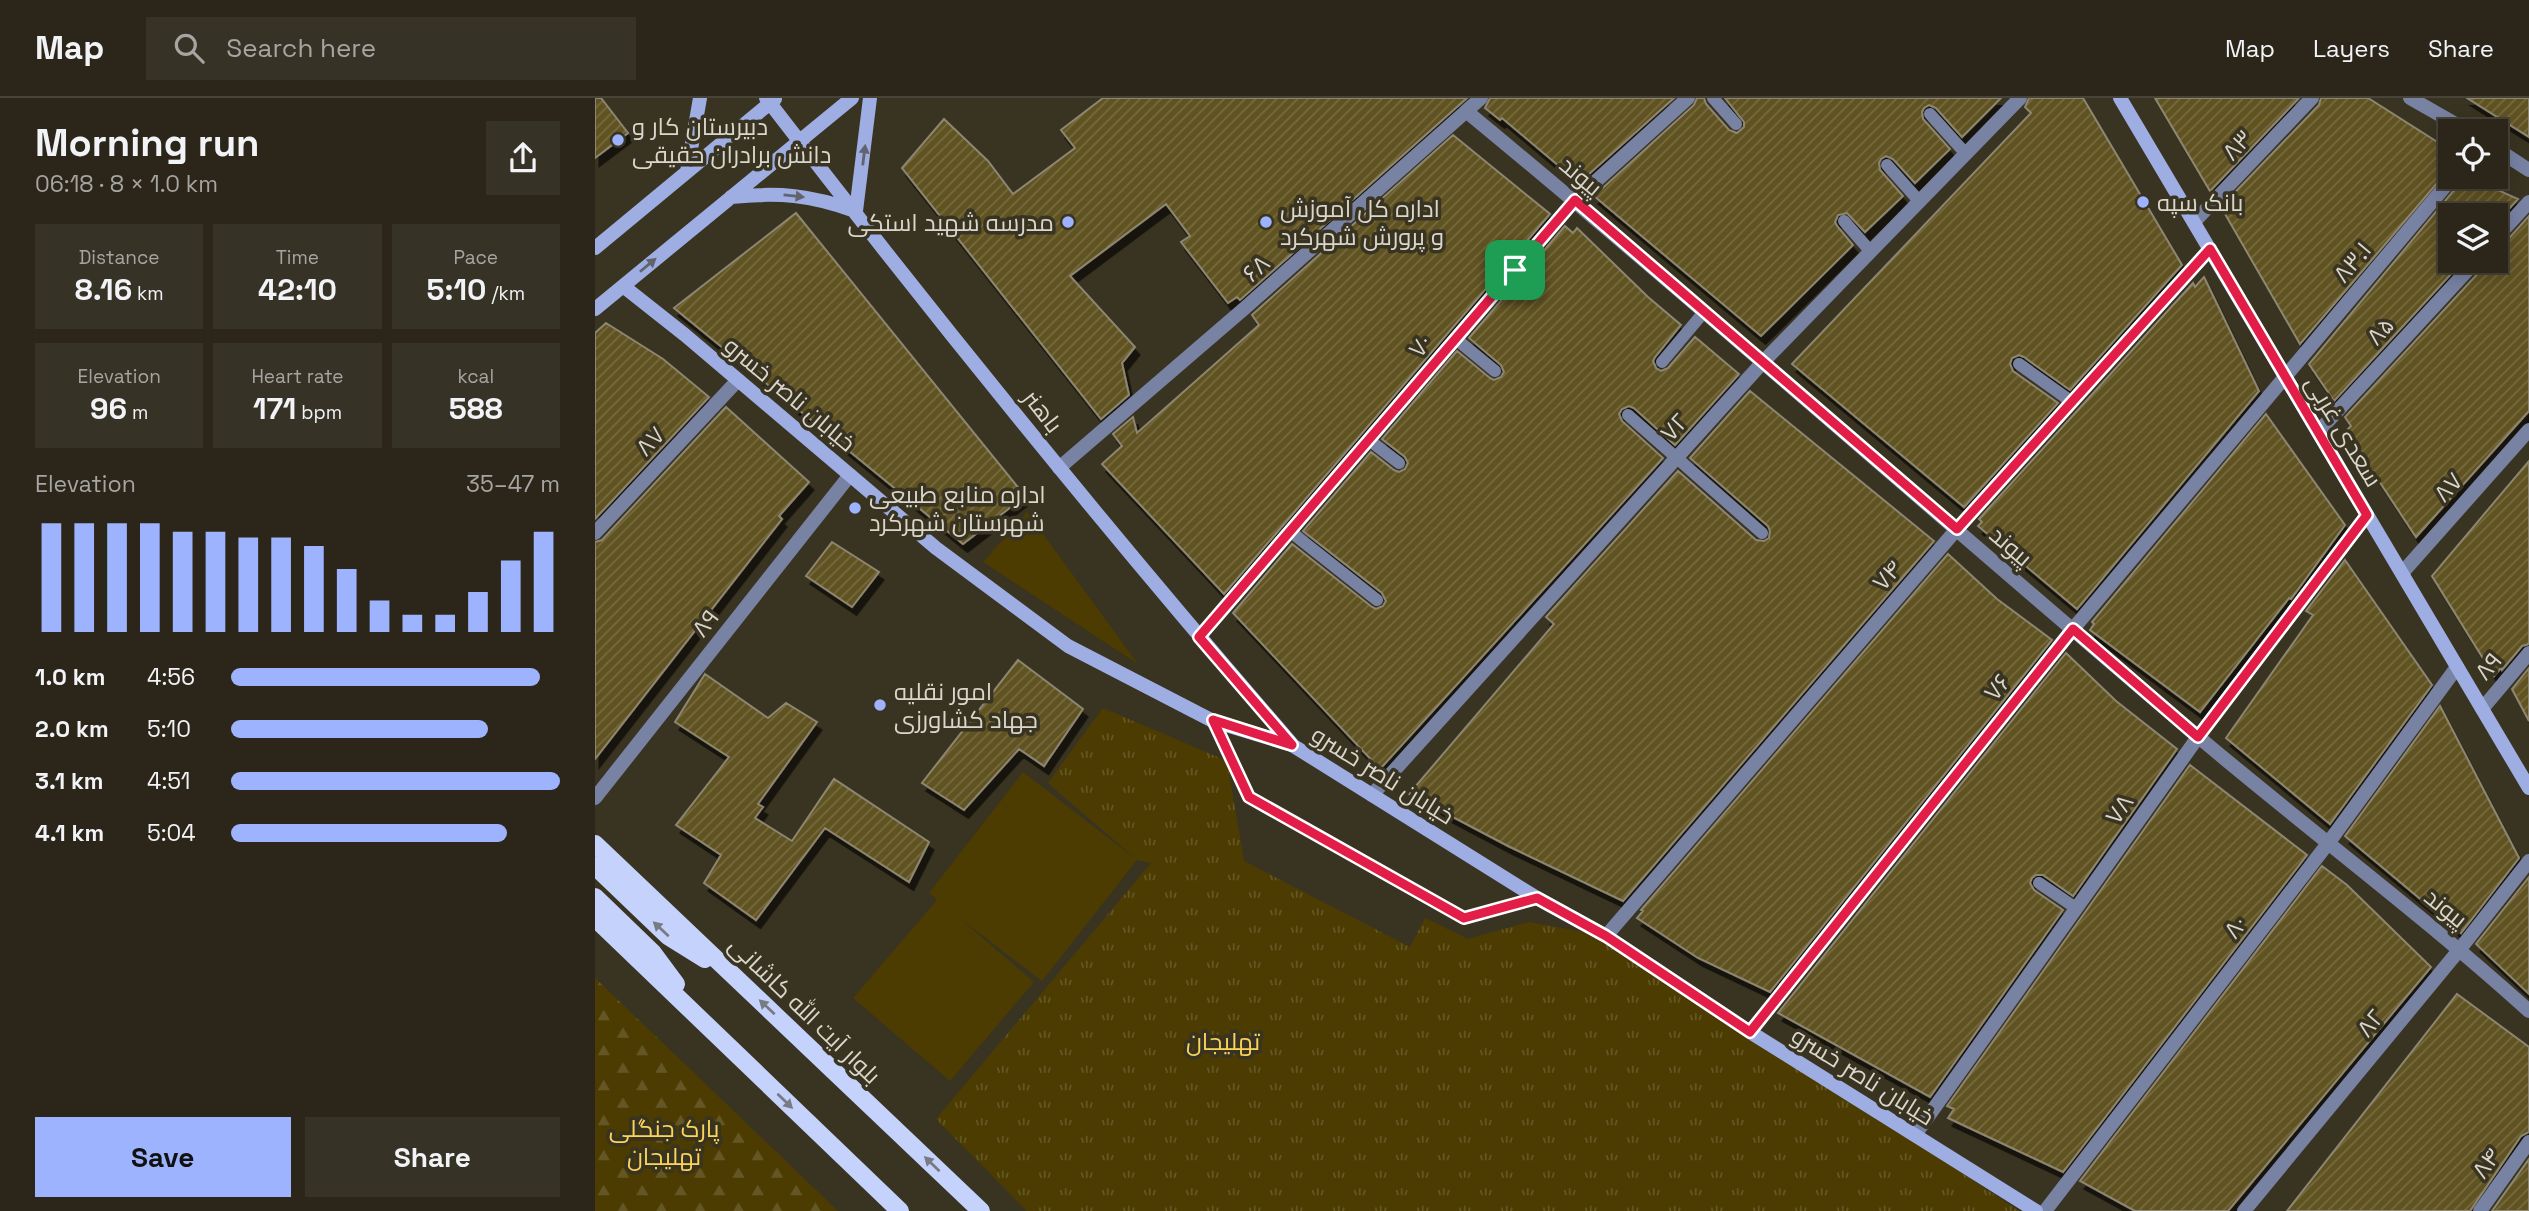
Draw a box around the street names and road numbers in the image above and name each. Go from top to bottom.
street label: ۸۳ [2215,123,2259,167]
street label: پیوند [1553,149,1609,204]
street label: ۸۳.۱ [2326,235,2378,289]
street label: ۶۸ [1236,248,1276,288]
street label: ۸۵ [2359,310,2401,352]
street label: ۷۰ [1401,328,1439,364]
street label: خیابان ناصر خسرو [718,330,862,458]
street label: سعدی غربی [2299,370,2389,492]
street label: باهنر [1015,381,1070,439]
street label: ۷۲ [1653,406,1695,448]
street label: ۸۷ [628,419,672,463]
street label: ۸۷ [2426,465,2470,509]
street label: پیوند [1983,519,2039,574]
street label: ۷۴ [1865,553,1909,597]
street label: ۸۹ [684,603,726,643]
street label: ۸۹ [2467,646,2509,686]
street label: ۷۶ [1977,667,2017,707]
street label: خیابان ناصر خسرو [1306,719,1460,831]
street label: ۷۸ [2098,788,2140,830]
street label: پیوند [2418,881,2474,936]
street label: ۸۰ [2216,909,2254,945]
street label: بلوار آیت الله کاشانی [722,929,888,1091]
street label: ۸۲ [2349,1002,2391,1044]
street label: خیابان ناصر خسرو [1786,1020,1940,1132]
street label: ۸۴ [2464,1141,2508,1185]

